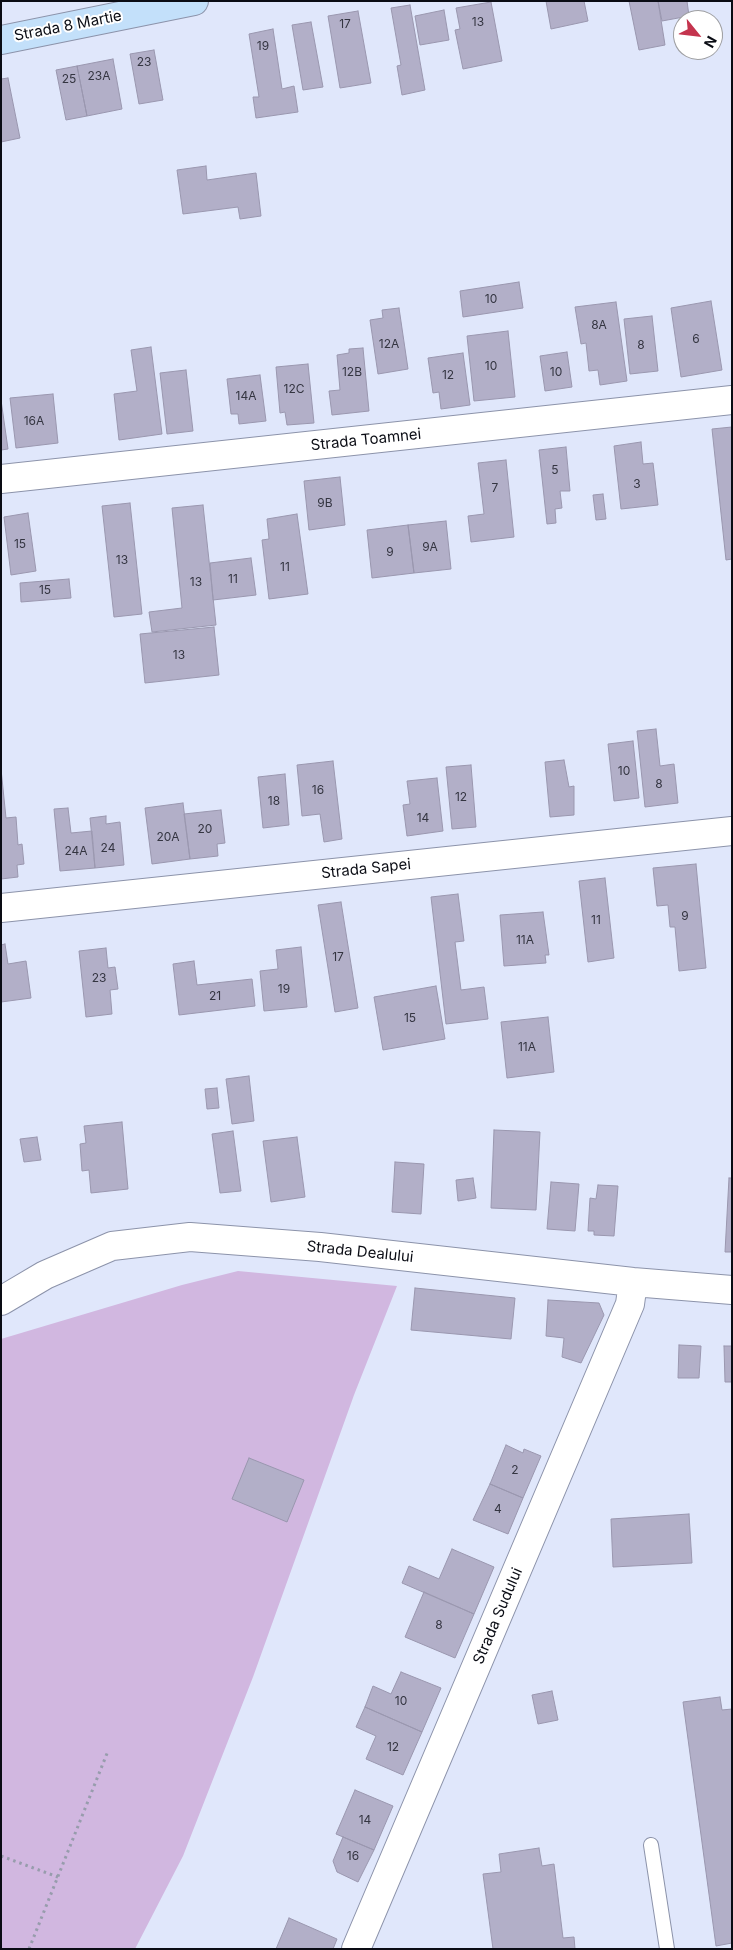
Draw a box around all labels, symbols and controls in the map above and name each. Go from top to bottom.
street label: Strada 8 Martie [13,7,123,45]
north arrow [673,10,723,60]
house number: 13 [472,15,484,29]
house number: 17 [339,17,351,31]
text: N [701,33,721,51]
house number: 19 [257,39,269,53]
house number: 23 [137,55,151,69]
house number: 23A [87,69,111,83]
house number: 25 [62,72,76,86]
house number: 10 [485,292,497,306]
house number: 8A [591,318,607,332]
house number: 6 [692,332,700,346]
house number: 12A [379,337,399,351]
house number: 8 [637,338,645,352]
house number: 10 [485,359,497,373]
house number: 12B [342,365,362,379]
house number: 10 [550,365,562,379]
house number: 12 [442,368,454,382]
house number: 12C [284,382,304,396]
house number: 14A [236,389,256,403]
house number: 16A [24,414,44,428]
street label: Strada Toamnei [310,425,422,455]
house number: 5 [551,463,559,477]
house number: 3 [633,477,641,491]
house number: 7 [492,481,498,495]
house number: 9B [317,496,333,510]
house number: 15 [14,537,26,551]
house number: 9A [422,540,438,554]
house number: 9 [386,545,394,559]
house number: 13 [116,553,128,567]
house number: 11 [280,560,290,574]
house number: 11 [228,572,238,586]
house number: 13 [190,575,202,589]
house number: 15 [39,583,51,597]
house number: 13 [173,648,185,662]
house number: 10 [618,764,630,778]
house number: 8 [655,777,663,791]
house number: 16 [312,783,324,797]
house number: 12 [455,790,467,804]
house number: 18 [268,794,280,808]
house number: 14 [417,811,429,825]
house number: 20 [198,822,212,836]
house number: 20A [156,830,180,844]
house number: 24 [101,841,115,855]
house number: 24A [64,844,88,858]
street label: Strada Sapei [320,855,412,883]
house number: 9 [681,909,689,923]
house number: 11 [591,913,601,927]
house number: 11A [516,933,534,947]
house number: 17 [332,950,344,964]
house number: 23 [92,971,106,985]
house number: 19 [278,982,290,996]
house number: 21 [209,989,221,1003]
house number: 15 [404,1011,416,1025]
house number: 11A [518,1040,536,1054]
street label: Strada Dealului [306,1237,414,1267]
house number: 2 [511,1463,519,1477]
house number: 4 [494,1502,502,1516]
street label: Strada Sudului [470,1565,526,1667]
house number: 8 [435,1618,443,1632]
house number: 10 [395,1694,407,1708]
house number: 12 [387,1740,399,1754]
house number: 14 [359,1813,371,1827]
house number: 16 [347,1849,359,1863]

